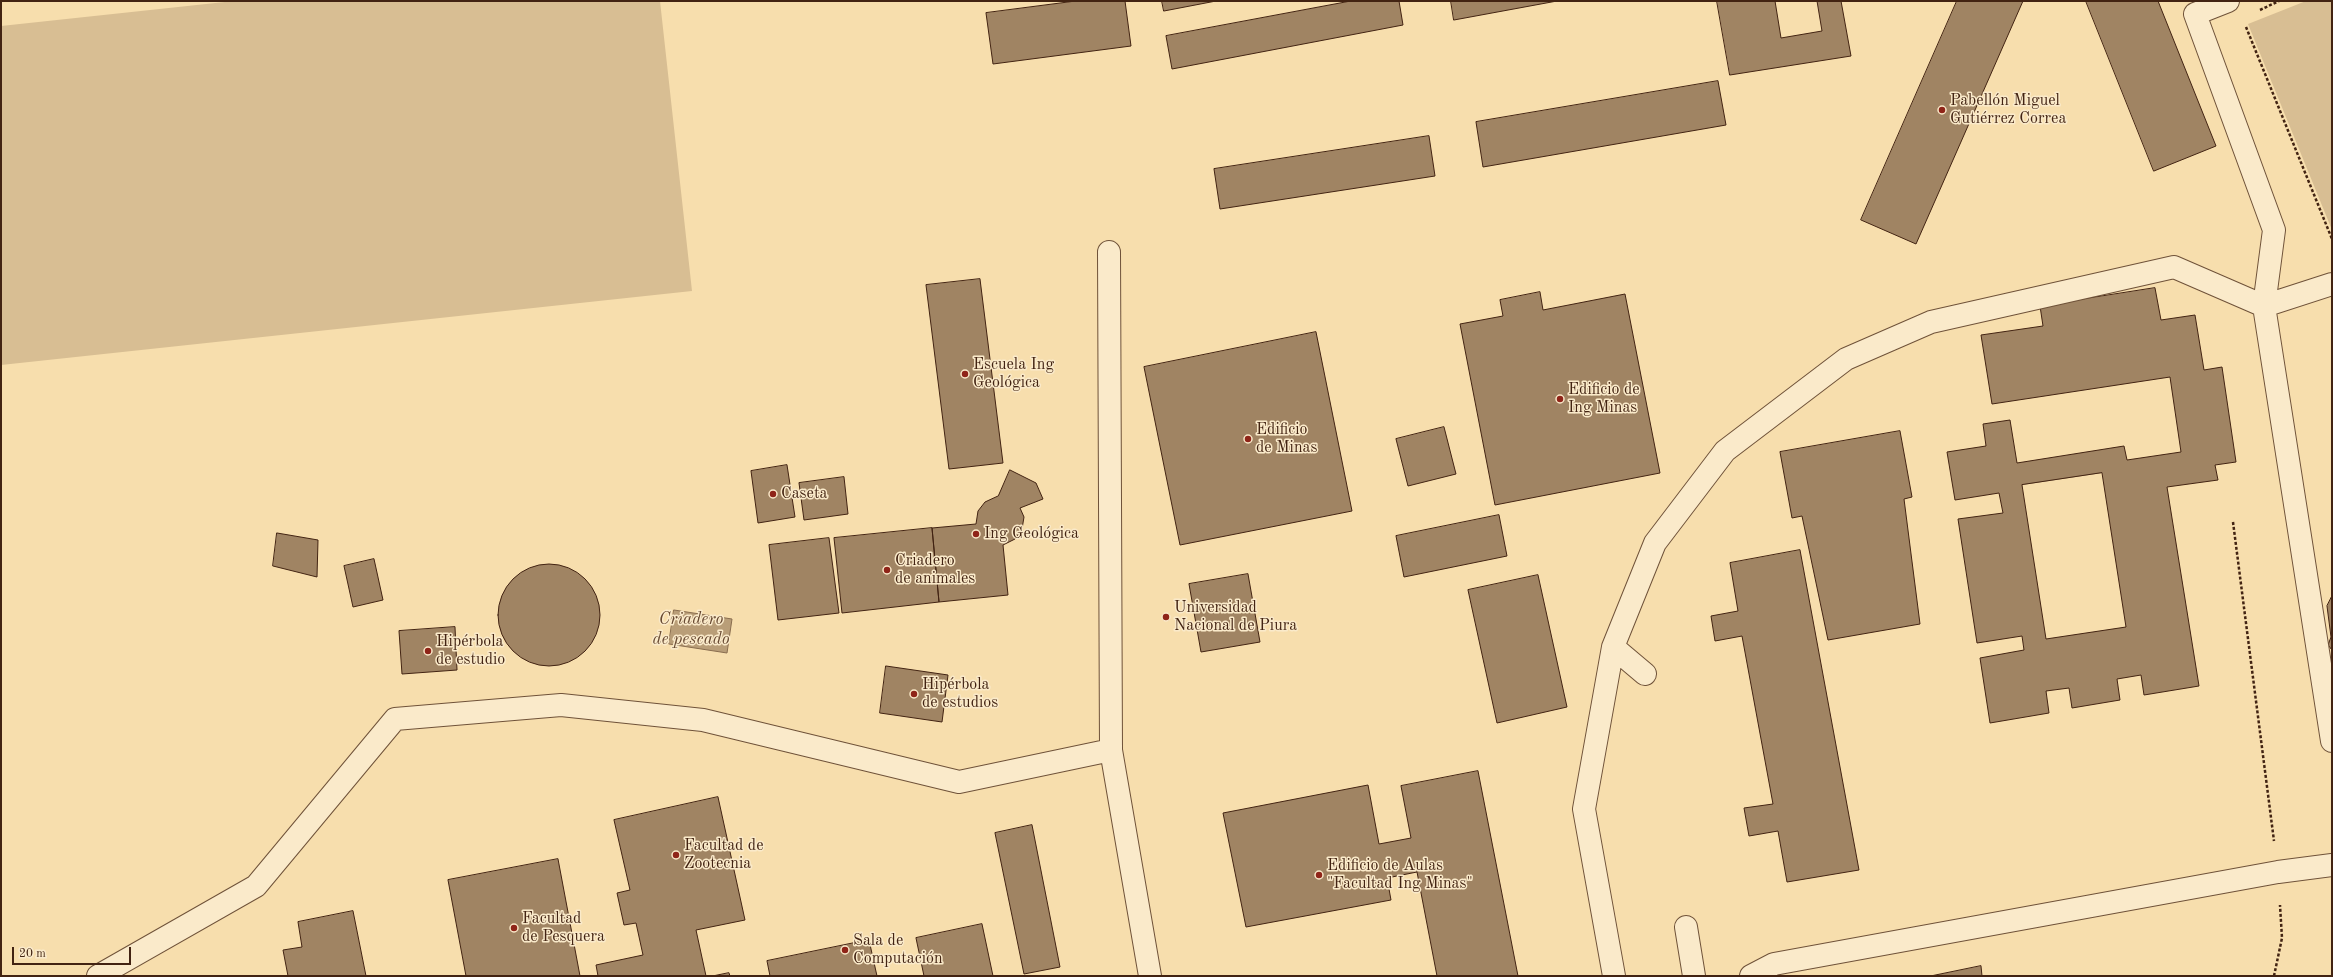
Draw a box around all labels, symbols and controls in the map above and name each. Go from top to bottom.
place label: Pabellón Miguel Gutiérrez Correa [1950,91,2066,129]
marker: Pabellón Miguel Gutiérrez Correa [1937,105,1947,115]
place label: Escuela Ing Geológica [973,355,1054,393]
marker: Escuela Ing Geológica [960,369,970,379]
place label: Edificio de Ing Minas [1568,380,1640,418]
marker: Edificio de Ing Minas [1555,394,1565,404]
place label: Edificio de Minas [1256,420,1317,458]
marker: Edificio de Minas [1243,434,1253,444]
place label: Caseta [781,484,827,504]
marker: Caseta [768,489,778,499]
place label: Ing Geológica [984,524,1079,544]
marker: Ing Geológica [971,529,981,539]
place label: Criadero de animales [895,551,975,589]
marker: Criadero de animales [882,565,892,575]
place label: Universidad Nacional de Piura [1174,598,1297,636]
water label: Criadero de pescado [652,610,730,650]
marker: Universidad Nacional de Piura [1161,612,1171,622]
place label: Hipérbola de estudio [436,632,505,670]
marker: Hipérbola de estudio [423,646,433,656]
place label: Hipérbola de estudios [922,675,998,713]
marker: Hipérbola de estudios [909,689,919,699]
place label: Facultad de Zootecnia [684,836,764,874]
marker: Facultad de Zootecnia [671,850,681,860]
place label: Edificio de Aulas "Facultad Ing Minas" [1327,856,1473,894]
marker: Edificio de Aulas "Facultad Ing Minas" [1314,870,1324,880]
place label: Facultad de Pesquera [522,909,605,947]
marker: Facultad de Pesquera [509,923,519,933]
place label: Sala de Computación [853,931,943,969]
scale bar [14,939,133,965]
marker: Sala de Computación [840,945,850,955]
text: 20 m [19,948,46,960]

